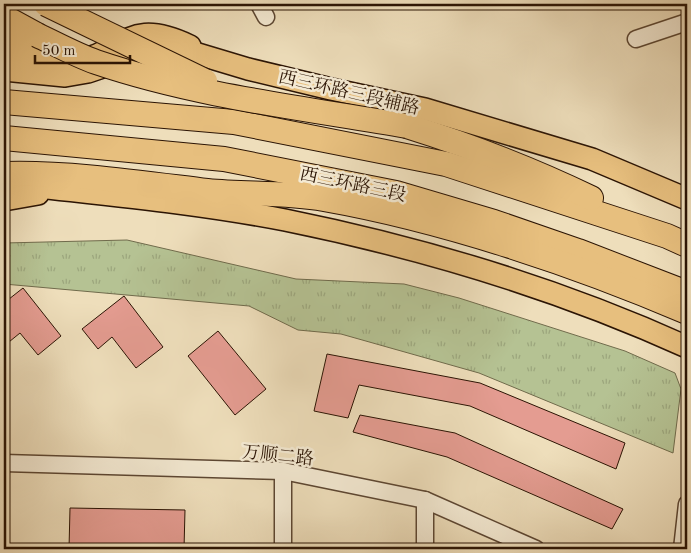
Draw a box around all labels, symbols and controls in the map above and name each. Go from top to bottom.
scale bar [35,32,130,64]
text: 50 m [42,44,76,59]
street label: 西三环路三段辅路 [277,66,421,118]
street label: 西三环路三段 [298,163,408,205]
street label: 万顺二路 [241,441,315,469]

